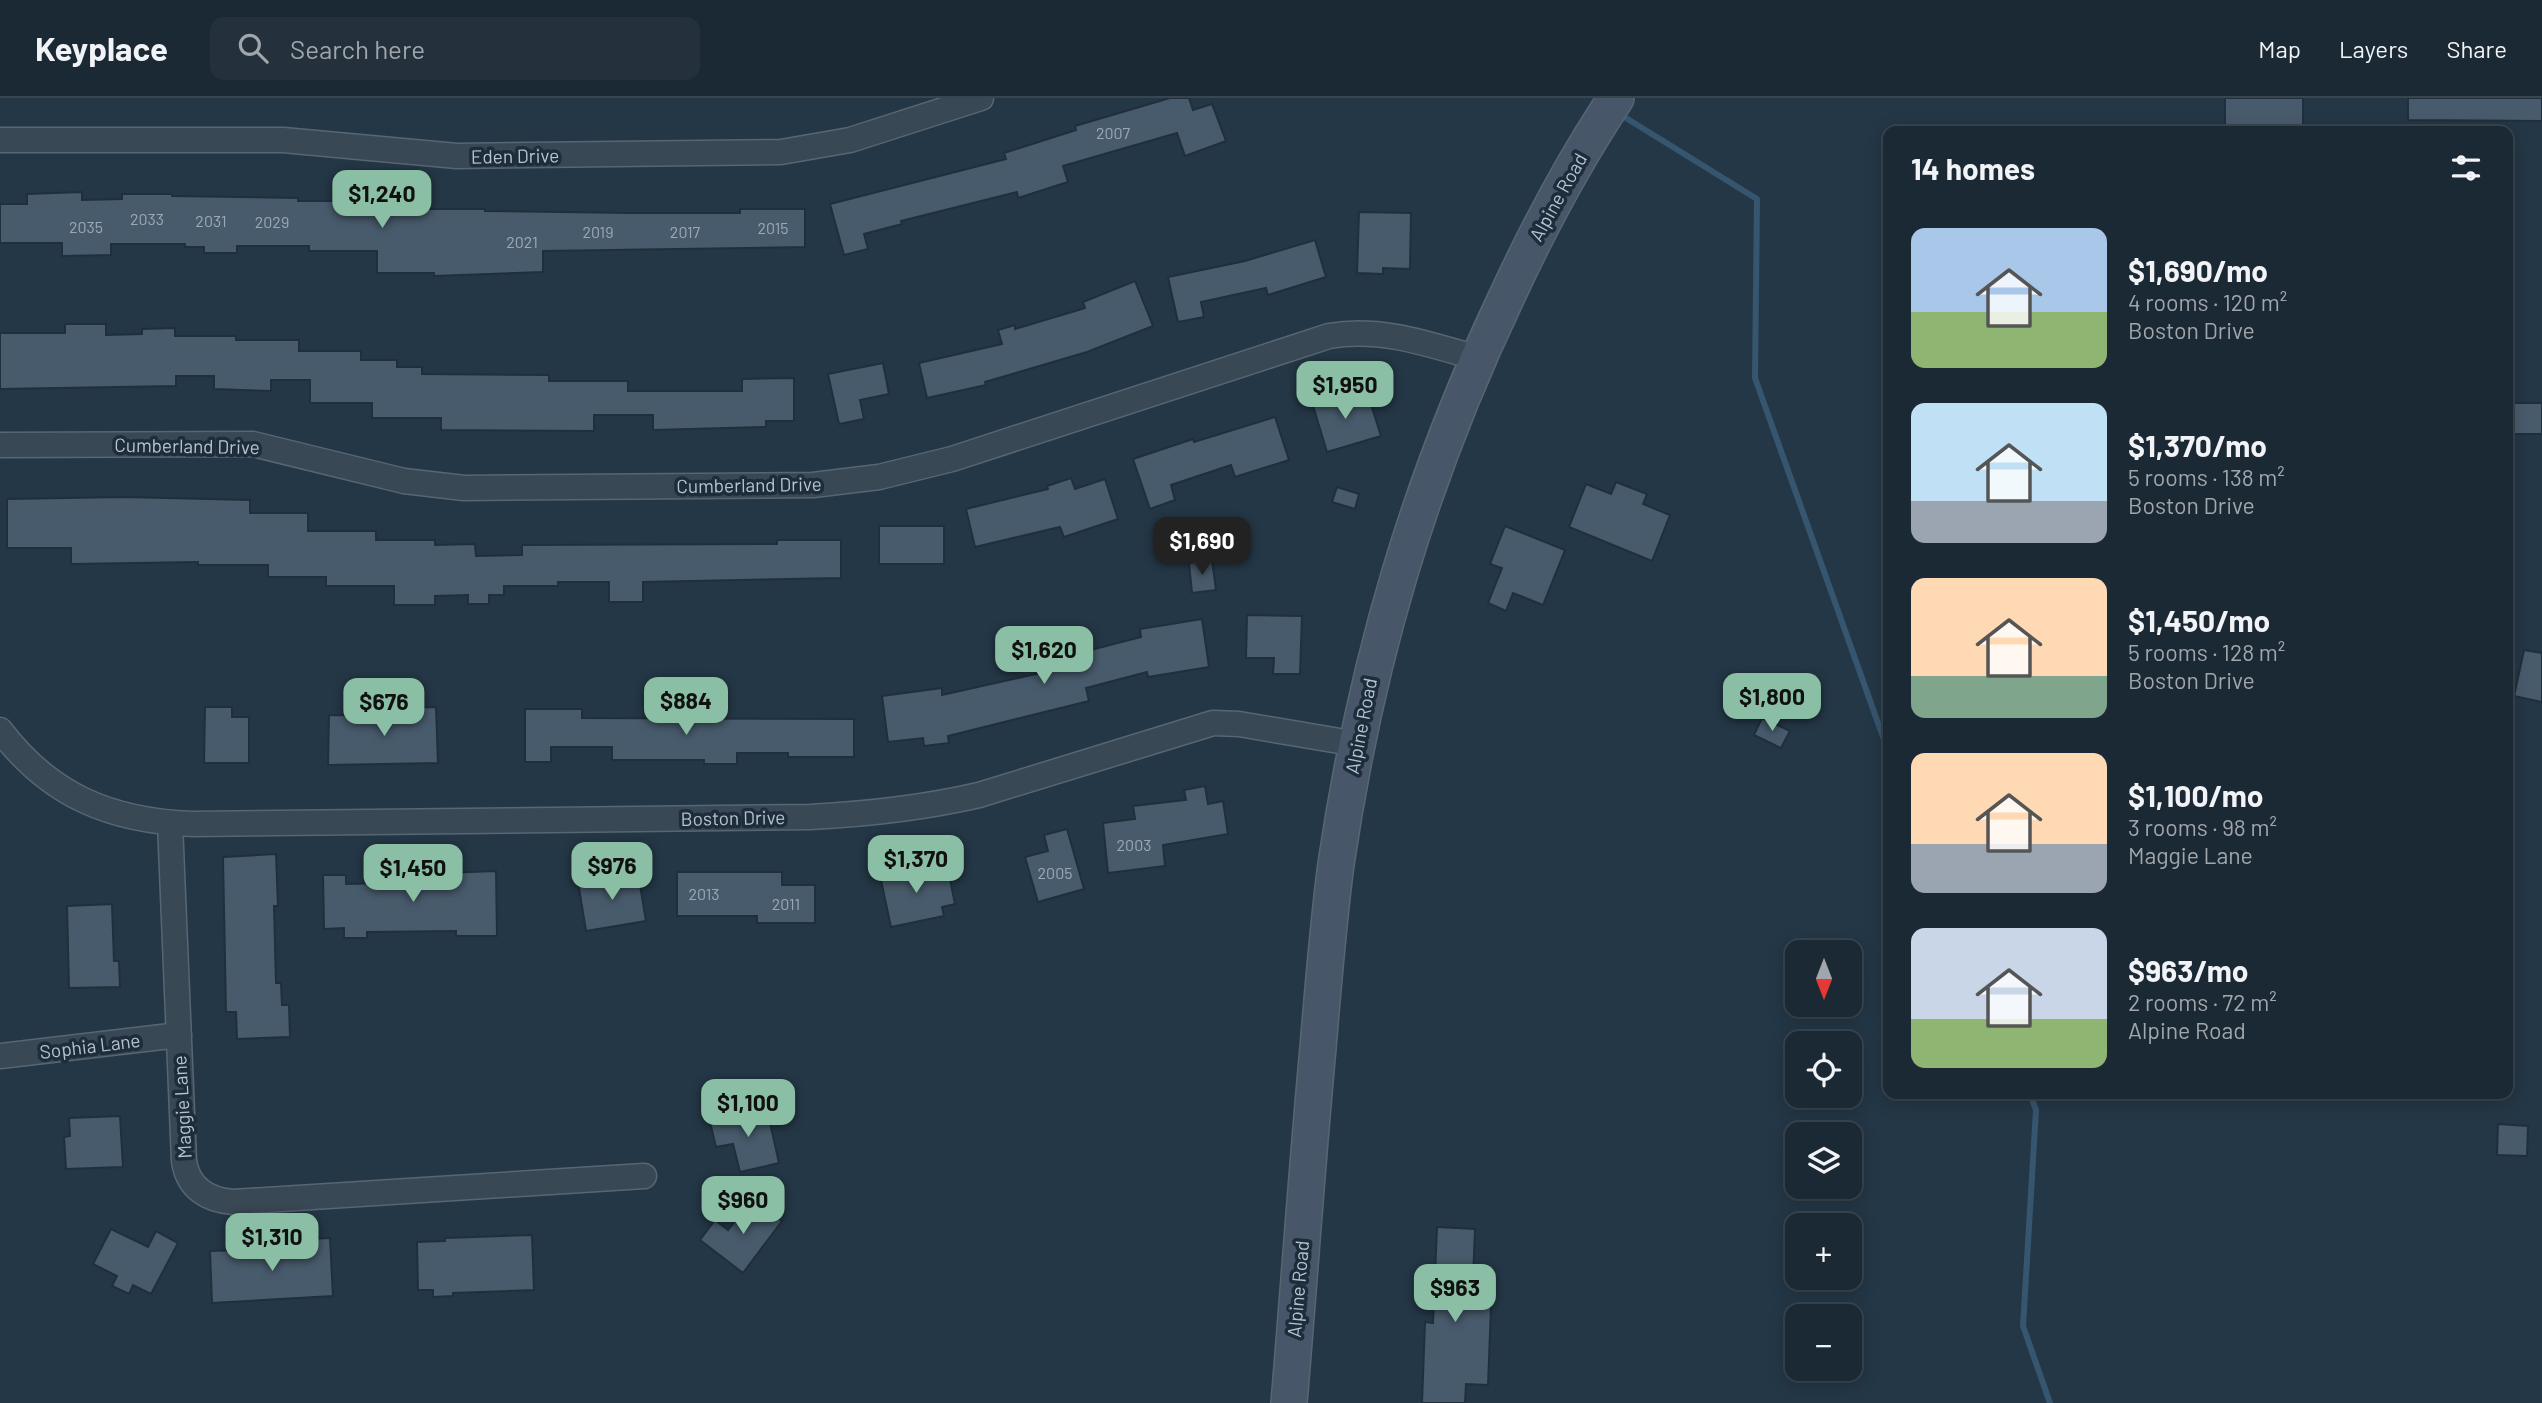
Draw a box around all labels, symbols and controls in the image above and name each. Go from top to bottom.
search box [210,17,700,80]
text: Keyplace [35,28,168,68]
icon: search [234,29,272,67]
text: Search here [290,33,425,64]
text: Map [2258,34,2301,63]
text: Layers [2339,34,2408,63]
text: Share [2446,34,2507,63]
house number: 2007 [1096,123,1131,142]
street label: Eden Drive [471,143,559,168]
street label: Alpine Road [1524,149,1591,245]
icon: filters [2447,149,2485,187]
text: 14 homes [1911,150,2035,186]
pin: $1,240 [325,170,439,230]
text: $1,240 [348,179,416,207]
house number: 2033 [130,209,164,228]
house number: 2031 [195,211,227,230]
house number: 2029 [255,212,289,231]
house number: 2035 [69,217,103,236]
house number: 2015 [758,218,789,237]
house number: 2019 [582,222,614,241]
house number: 2017 [670,222,701,241]
house number: 2021 [506,232,538,251]
text: $1,690/mo [2128,252,2268,288]
icon: home [1967,256,2051,340]
text: 4 rooms · 120 m² [2128,288,2287,316]
text: Boston Drive [2128,316,2255,344]
pin: $1,950 [1288,362,1402,421]
text: $1,950 [1312,370,1378,398]
text: $1,370/mo [2128,427,2267,463]
icon: home [1967,431,2051,515]
street label: Cumberland Drive [114,433,260,458]
text: 5 rooms · 138 m² [2128,463,2285,491]
street label: Cumberland Drive [676,472,822,497]
text: Boston Drive [2128,491,2255,519]
pin: $1,690 [1145,518,1259,577]
text: $1,690 [1169,526,1235,554]
text: $1,450/mo [2128,602,2270,638]
icon: home [1967,606,2051,690]
pin: $1,620 [987,626,1101,686]
text: $1,620 [1011,635,1077,663]
text: 5 rooms · 128 m² [2128,638,2285,666]
text: Boston Drive [2128,666,2255,694]
pin: $1,800 [1715,674,1829,733]
street label: Alpine Road [1340,676,1381,776]
pin: $676 [343,678,425,738]
pin: $884 [645,678,727,737]
text: $1,800 [1739,682,1805,710]
text: $884 [660,686,712,714]
text: $676 [359,687,409,715]
text: $1,100/mo [2128,777,2264,813]
icon: home [1967,781,2051,865]
street label: Boston Drive [680,805,786,830]
text: 3 rooms · 98 m² [2128,813,2277,841]
house number: 2003 [1117,835,1151,854]
pin: $1,370 [859,836,973,895]
text: Maggie Lane [2128,841,2253,869]
pin: $976 [571,842,653,902]
pin: $1,450 [356,844,470,904]
text: $1,370 [884,844,948,872]
text: $976 [587,851,637,879]
text: $1,450 [380,853,446,881]
house number: 2005 [1038,863,1072,882]
house number: 2013 [688,884,720,903]
house number: 2011 [772,894,800,913]
north arrow [1785,940,1862,1017]
map controls [1785,940,1862,1381]
text: $963/mo [2128,952,2248,988]
icon: home [1967,956,2051,1040]
text: 2 rooms · 72 m² [2128,988,2277,1016]
text: Alpine Road [2128,1016,2246,1044]
street label: Sophia Lane [38,1028,142,1063]
button: locate [1785,1031,1862,1108]
street label: Maggie Lane [167,1055,196,1159]
pin: $1,100 [691,1080,805,1139]
text: $1,100 [717,1088,779,1116]
button: layers [1785,1122,1862,1199]
pin: $960 [702,1176,784,1236]
text: $960 [718,1185,768,1213]
button: + [1785,1213,1862,1290]
pin: $1,310 [215,1214,329,1273]
text: $1,310 [242,1222,303,1250]
street label: Alpine Road [1282,1239,1313,1338]
pin: $963 [1414,1264,1496,1324]
text: $963 [1430,1273,1480,1301]
button: − [1785,1304,1862,1381]

